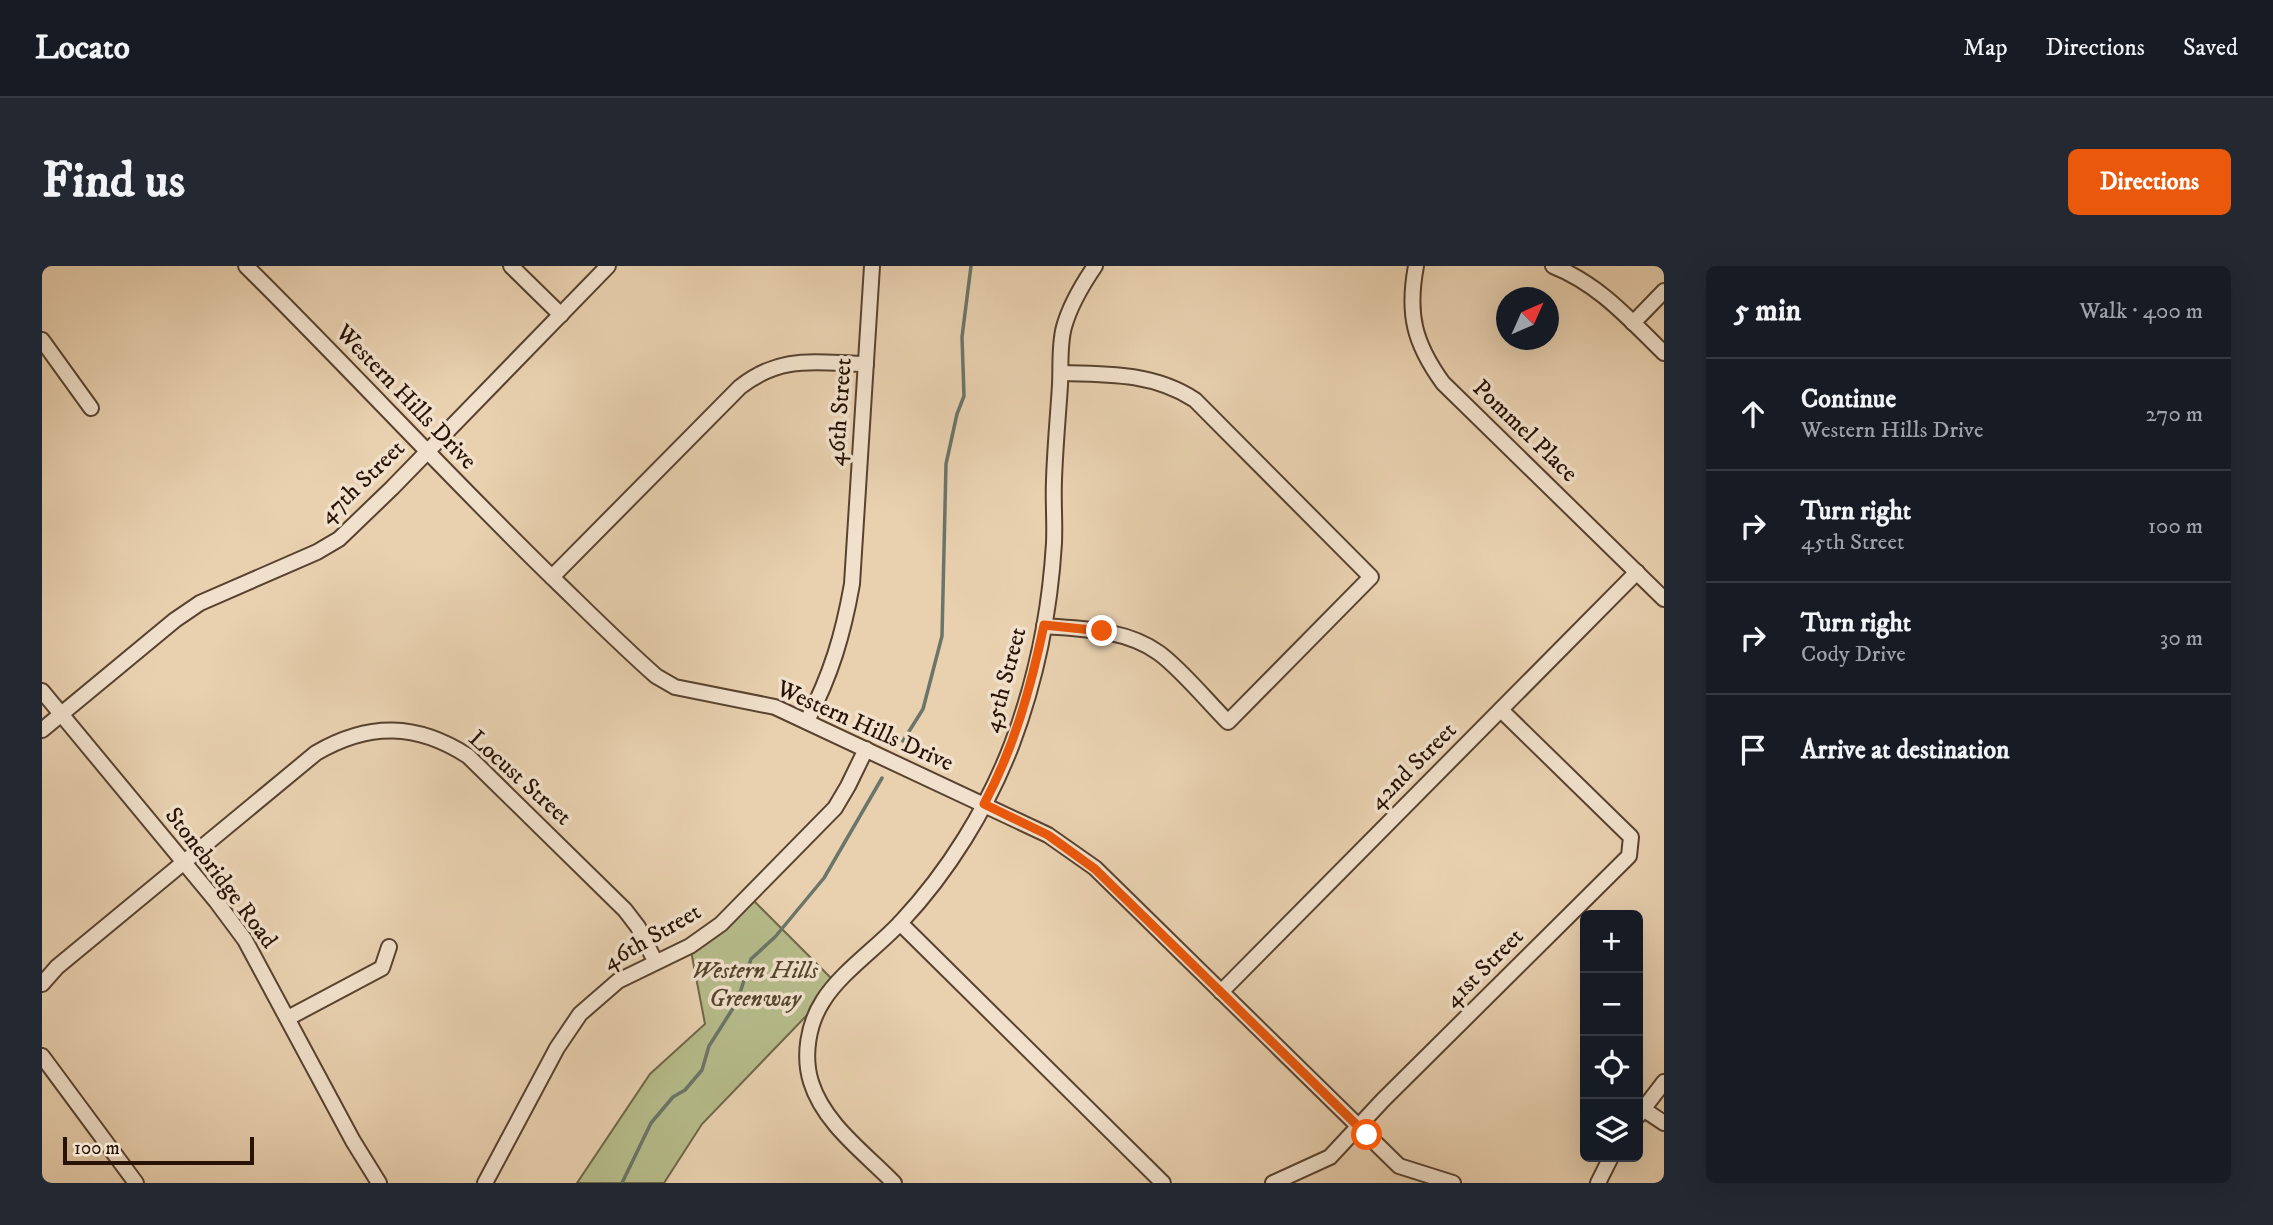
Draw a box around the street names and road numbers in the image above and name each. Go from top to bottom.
street label: Western Hills Drive [328,317,483,476]
street label: 46th Street [821,357,859,467]
street label: Pommel Place [1466,373,1584,489]
street label: 47th Street [313,434,411,530]
street label: 45th Street [977,624,1034,736]
street label: Western Hills Drive [771,673,958,778]
street label: 42nd Street [1363,716,1463,816]
street label: Locust Street [462,724,578,832]
street label: Stonebridge Road [158,801,284,955]
street label: 46th Street [598,897,707,977]
street label: 41st Street [1438,922,1530,1014]

